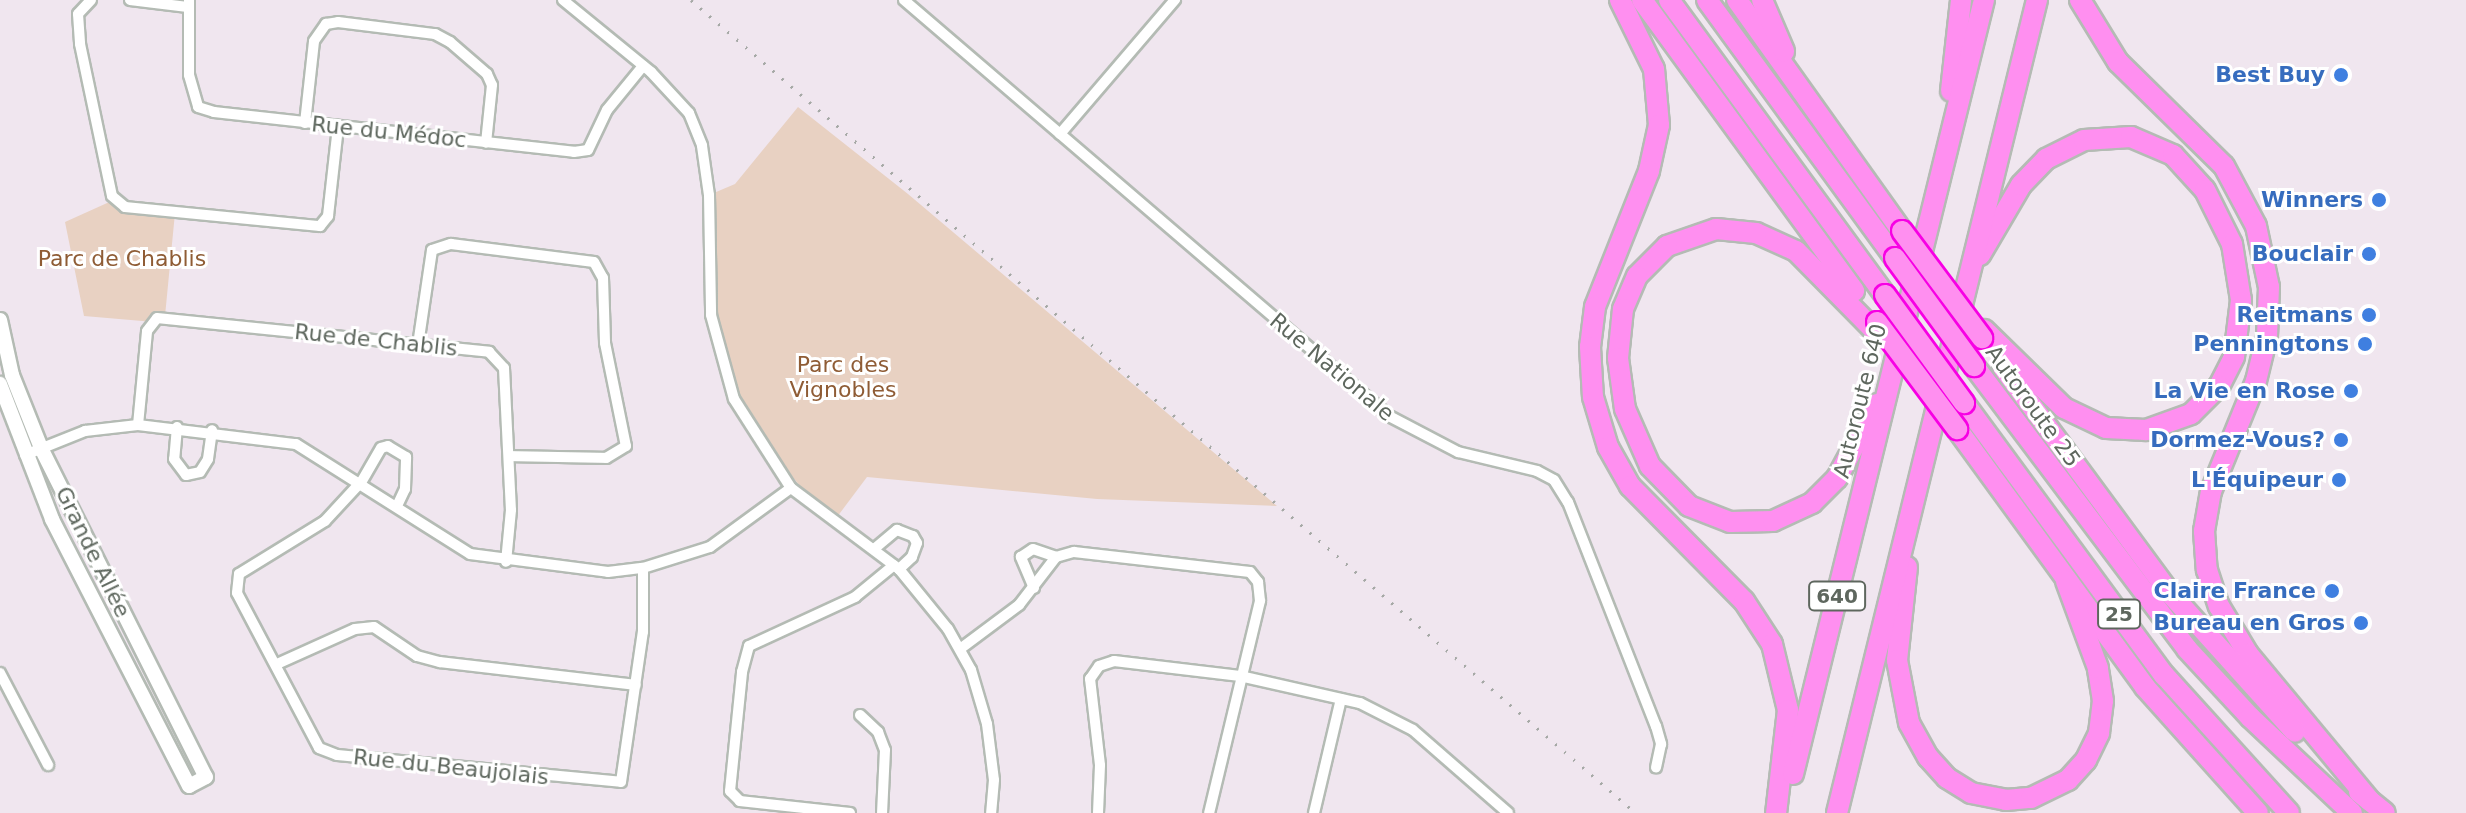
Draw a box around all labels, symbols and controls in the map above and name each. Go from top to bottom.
place label: Best Buy [2215,62,2325,88]
marker: Best Buy [2332,66,2350,84]
street label: Rue du Médoc [310,111,468,153]
place label: Winners [2261,187,2363,213]
marker: Winners [2370,191,2388,209]
place label: Bouclair [2252,241,2353,267]
marker: Bouclair [2360,245,2378,263]
park label: Parc de Chablis [38,246,206,272]
place label: Reitmans [2237,302,2353,328]
marker: Reitmans [2360,306,2378,324]
street label: Rue Nationale [1265,307,1399,427]
street label: Rue de Chablis [293,318,459,362]
street label: Autoroute 640 [1828,321,1892,481]
place label: Penningtons [2193,331,2349,357]
marker: Penningtons [2356,335,2374,353]
street label: Autoroute 25 [1980,340,2086,472]
park label: Parc des Vignobles [789,351,897,402]
place label: La Vie en Rose [2153,378,2335,404]
marker: La Vie en Rose [2342,382,2360,400]
place label: Dormez-Vous? [2150,427,2325,453]
marker: Dormez-Vous? [2332,431,2350,449]
place label: L'Équipeur [2191,467,2323,493]
marker: L'Équipeur [2330,471,2348,489]
street label: Grande Allée [50,482,136,622]
place label: Claire France [2154,578,2316,604]
road number: 640 [1807,580,1867,612]
marker: Claire France [2323,582,2341,600]
road number: 25 [2097,598,2141,630]
place label: Bureau en Gros [2153,610,2345,636]
marker: Bureau en Gros [2352,614,2370,632]
street label: Rue du Beaujolais [352,744,550,790]

